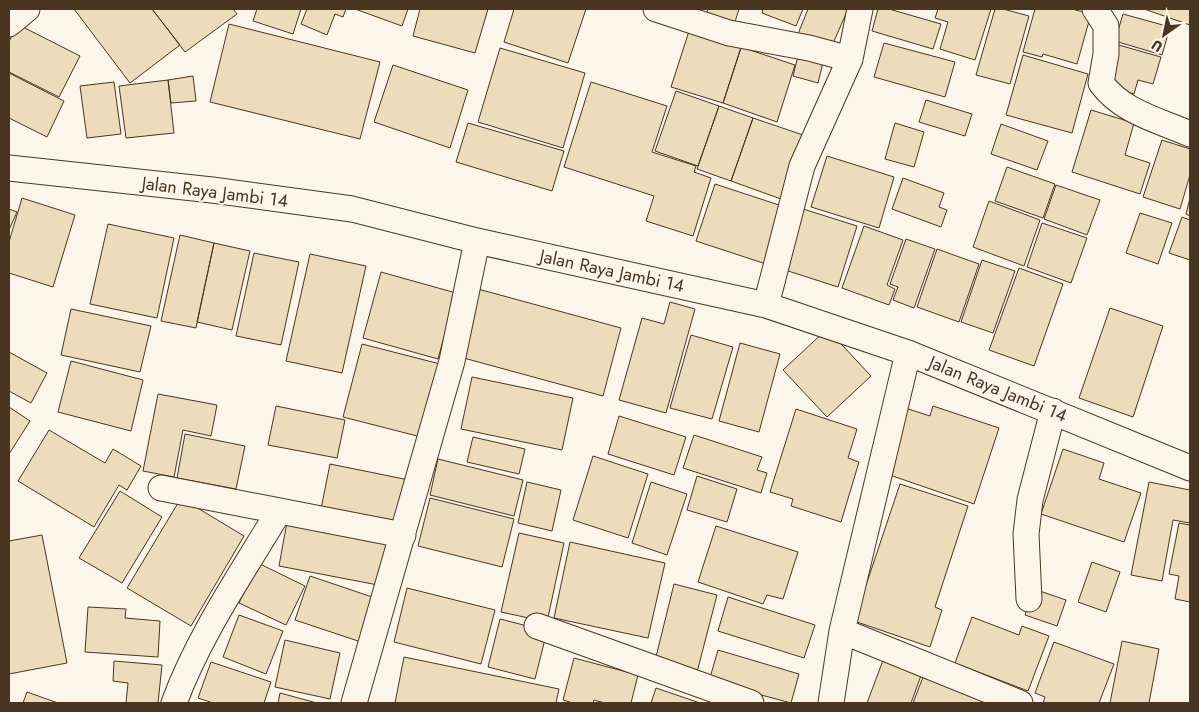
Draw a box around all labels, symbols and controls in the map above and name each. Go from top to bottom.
north arrow [1139,10,1189,60]
text: U [1147,35,1166,57]
street label: Jalan Raya Jambi 14 [138,170,290,214]
street label: Jalan Raya Jambi 14 [535,243,687,299]
street label: Jalan Raya Jambi 14 [923,349,1071,429]

